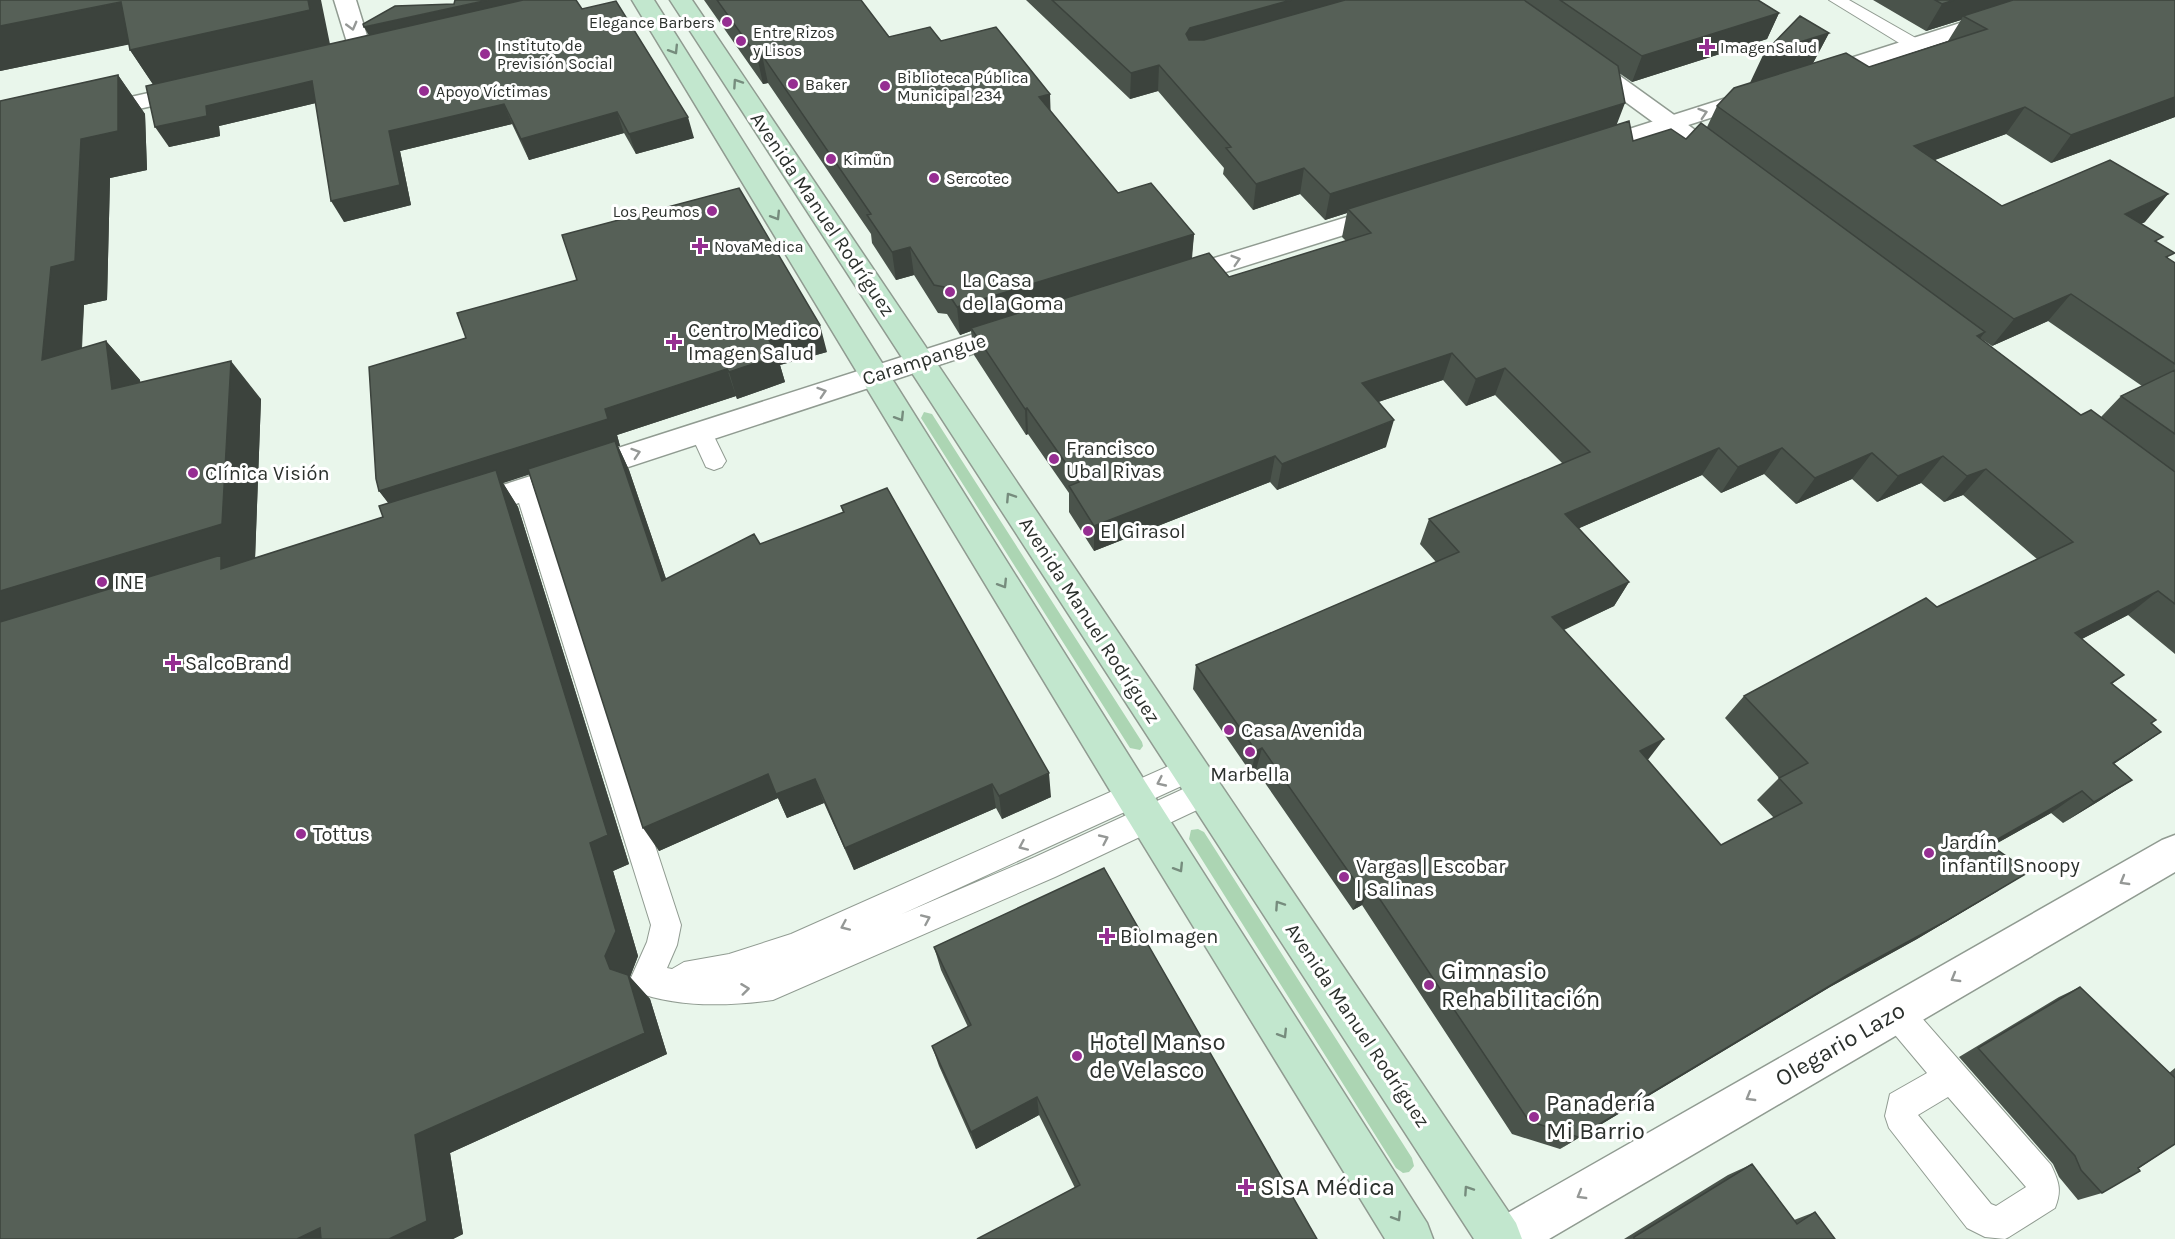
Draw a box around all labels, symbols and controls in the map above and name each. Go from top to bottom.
place label: Elegance Barbers [589,13,715,32]
marker: Elegance Barbers [720,15,734,29]
one-way arrow [345,20,357,31]
place label: Entre Rizos y Lisos [752,23,835,60]
marker: Entre Rizos y Lisos [734,34,748,48]
place label: Instituto de Previsión Social [497,36,613,73]
marker: ImagenSalud [1698,38,1716,56]
place label: ImagenSalud [1720,38,1817,57]
one-way arrow [666,44,678,54]
marker: Instituto de Previsión Social [478,47,492,61]
place label: Biblioteca Pública Municipal 234 [897,68,1029,105]
place label: Baker [805,75,847,94]
marker: Baker [786,77,800,91]
one-way arrow [733,79,744,90]
marker: Biblioteca Pública Municipal 234 [878,79,892,93]
place label: Apoyo Víctimas [436,82,548,101]
marker: Apoyo Víctimas [417,84,431,98]
street label: Avenida Manuel Rodríguez [746,108,900,321]
one-way arrow [1697,108,1708,120]
place label: Kimün [843,150,892,169]
marker: Kimün [824,152,838,166]
place label: Sercotec [946,169,1009,188]
marker: Sercotec [927,171,941,185]
place label: Los Peumos [613,202,700,221]
marker: Los Peumos [705,204,719,218]
one-way arrow [769,210,781,220]
marker: NovaMedica [691,237,709,255]
place label: NovaMedica [714,237,804,256]
one-way arrow [1230,255,1241,267]
place label: La Casa de la Goma [962,269,1064,315]
marker: La Casa de la Goma [943,285,957,299]
place label: Centro Medico Imagen Salud [688,319,819,365]
street label: Carampangue [859,329,989,390]
marker: Centro Medico Imagen Salud [665,333,683,351]
one-way arrow [816,387,827,399]
one-way arrow [893,411,904,422]
place label: Francisco Ubal Rivas [1066,437,1162,483]
one-way arrow [631,448,641,461]
marker: Francisco Ubal Rivas [1047,452,1061,466]
place label: Clínica Visión [205,462,330,485]
marker: Clínica Visión [186,466,200,480]
one-way arrow [1005,493,1017,503]
street label: Avenida Manuel Rodríguez [1014,513,1165,728]
place label: El Girasol [1100,520,1186,543]
marker: El Girasol [1081,524,1095,538]
place label: INE [114,571,145,594]
marker: INE [95,575,109,589]
one-way arrow [995,577,1006,588]
place label: SalcoBrand [185,652,290,675]
marker: SalcoBrand [166,656,180,670]
place label: Casa Avenida [1241,719,1363,742]
marker: Casa Avenida [1222,723,1236,737]
marker: Marbella [1243,745,1257,759]
place label: Marbella [1210,763,1290,786]
one-way arrow [1156,775,1167,787]
place label: Tottus [313,823,370,846]
marker: Tottus [294,827,308,841]
place label: Jardín infantil Snoopy [1941,831,2080,877]
one-way arrow [1098,835,1109,847]
one-way arrow [1018,839,1029,851]
marker: Jardín infantil Snoopy [1922,846,1936,860]
place label: Vargas | Escobar | Salinas [1356,855,1506,901]
one-way arrow [1172,862,1183,873]
marker: Vargas | Escobar | Salinas [1337,870,1351,884]
one-way arrow [2120,874,2130,885]
one-way arrow [1274,901,1286,911]
one-way arrow [920,915,931,927]
one-way arrow [840,918,851,930]
street label: Avenida Manuel Rodríguez [1281,919,1435,1132]
place label: BioImagen [1120,925,1218,948]
marker: BioImagen [1098,927,1116,945]
place label: Gimnasio Rehabilitación [1441,957,1600,1013]
one-way arrow [1951,971,1961,982]
marker: Gimnasio Rehabilitación [1422,978,1436,992]
one-way arrow [740,983,749,995]
street label: Olegario Lazo [1770,996,1910,1092]
place label: Hotel Manso de Velasco [1089,1028,1226,1084]
one-way arrow [1275,1028,1287,1038]
marker: Hotel Manso de Velasco [1070,1049,1084,1063]
place label: Panadería Mi Barrio [1546,1089,1656,1145]
one-way arrow [1746,1089,1756,1101]
marker: Panadería Mi Barrio [1527,1110,1541,1124]
place label: SISA Médica [1260,1173,1395,1201]
marker: SISA Médica [1237,1178,1255,1196]
one-way arrow [1463,1186,1475,1196]
one-way arrow [1577,1187,1587,1199]
one-way arrow [1390,1211,1402,1221]

